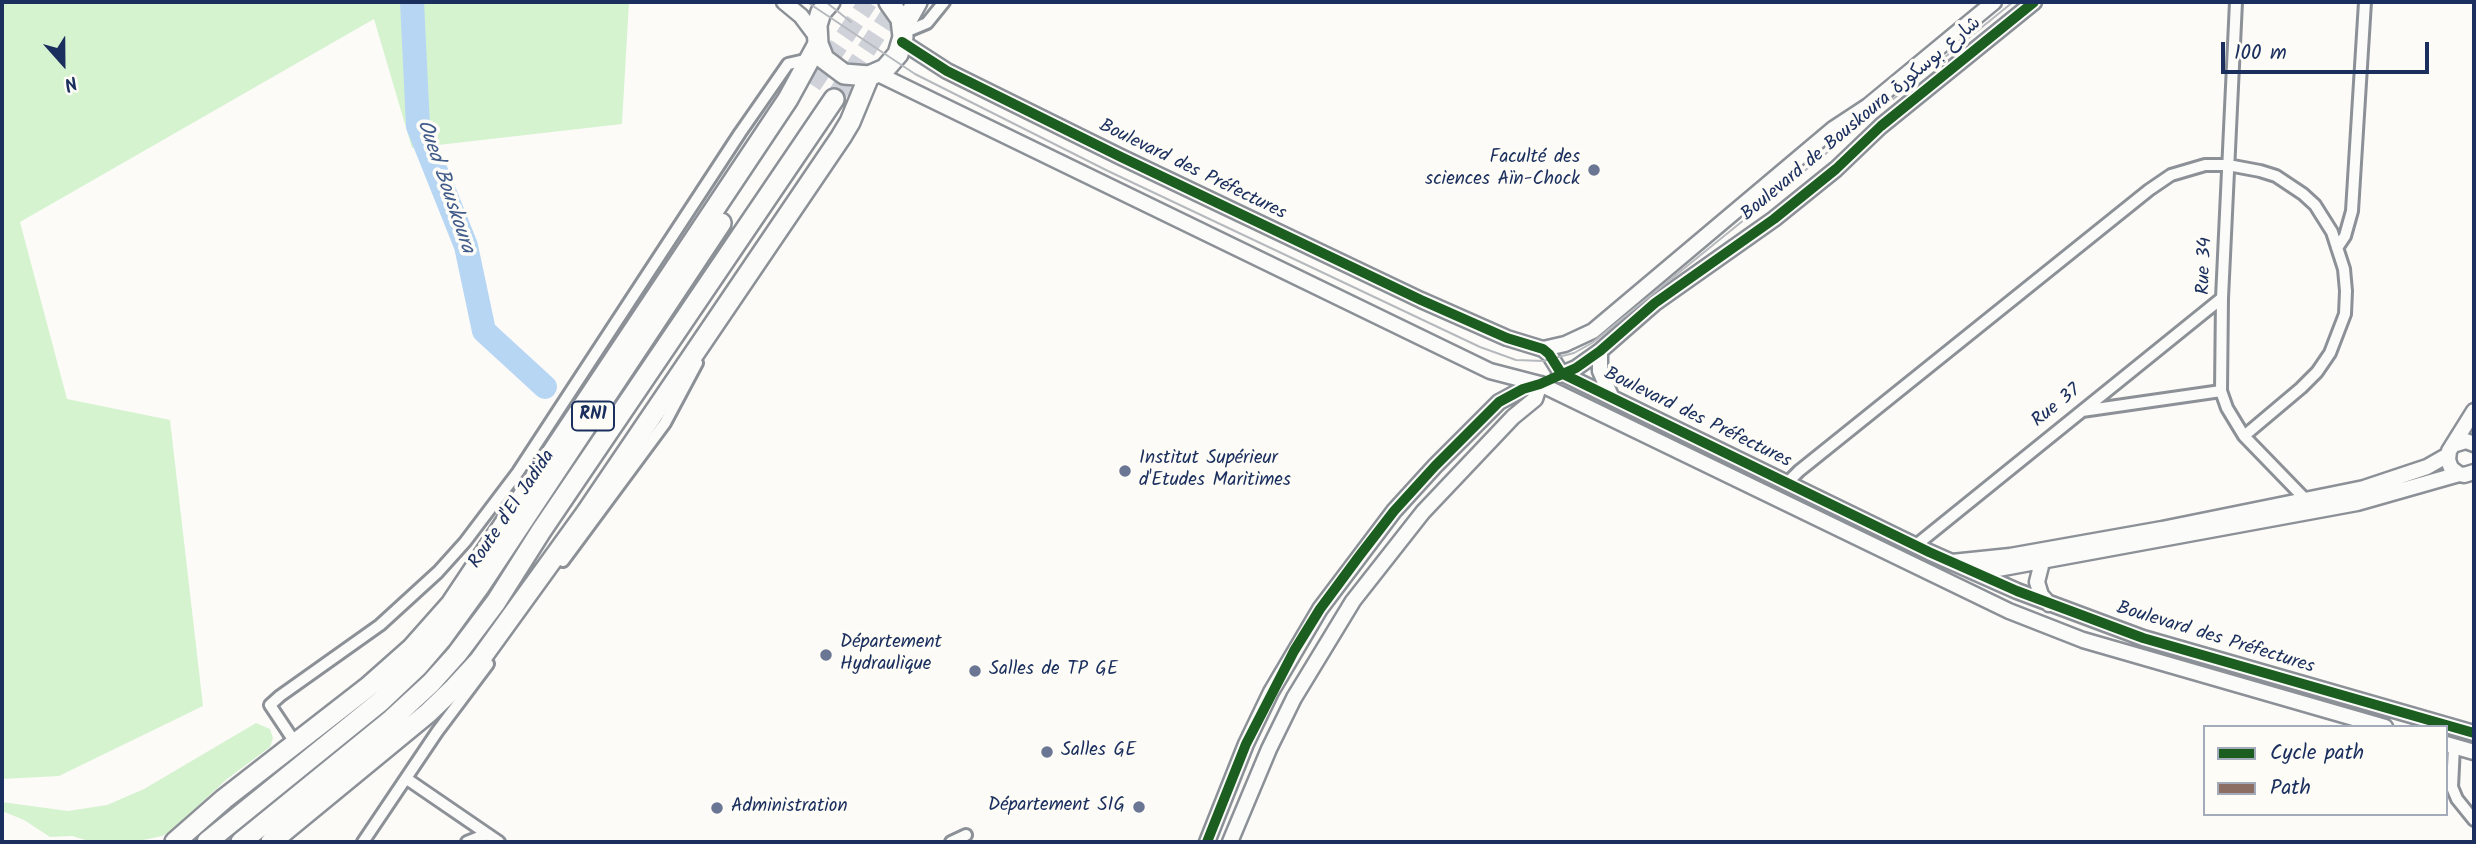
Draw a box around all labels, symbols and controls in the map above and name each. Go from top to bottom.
street label: Boulevard de Bouskoura شارع بوسكورة [1737,13,1987,227]
north arrow [28,28,98,98]
scale bar [2224,28,2432,72]
text: 100 m [2234,37,2287,70]
text: N [60,66,82,99]
street label: Boulevard des Préfectures [1095,116,1289,226]
water label: Oued Bouskoura [409,117,479,257]
place label: Faculté des sciences Aïn-Chock [1425,148,1580,192]
marker: Faculté des sciences Aïn-Chock [1586,162,1602,178]
street label: Rue 34 [2194,237,2218,295]
street label: Boulevard des Préfectures [1600,364,1794,474]
street label: Rue 37 [2028,381,2086,433]
road number: RN1 [572,402,614,430]
street label: Route d'El Jadida [465,446,561,574]
place label: Institut Supérieur d'Etudes Maritimes [1139,449,1291,493]
marker: Institut Supérieur d'Etudes Maritimes [1117,463,1133,479]
street label: Boulevard des Préfectures [2113,598,2317,680]
place label: Département Hydraulique [840,633,942,677]
marker: Département Hydraulique [818,647,834,663]
place label: Salles de TP GE [989,660,1118,682]
marker: Salles de TP GE [967,663,983,679]
legend [2203,725,2448,816]
text: Cycle path [2270,737,2364,770]
place label: Salles GE [1061,741,1136,763]
marker: Salles GE [1039,744,1055,760]
text: Path [2270,772,2311,805]
place label: Département SIG [988,796,1125,818]
place label: Administration [731,797,848,819]
marker: Département SIG [1131,799,1147,815]
marker: Administration [709,800,725,816]

